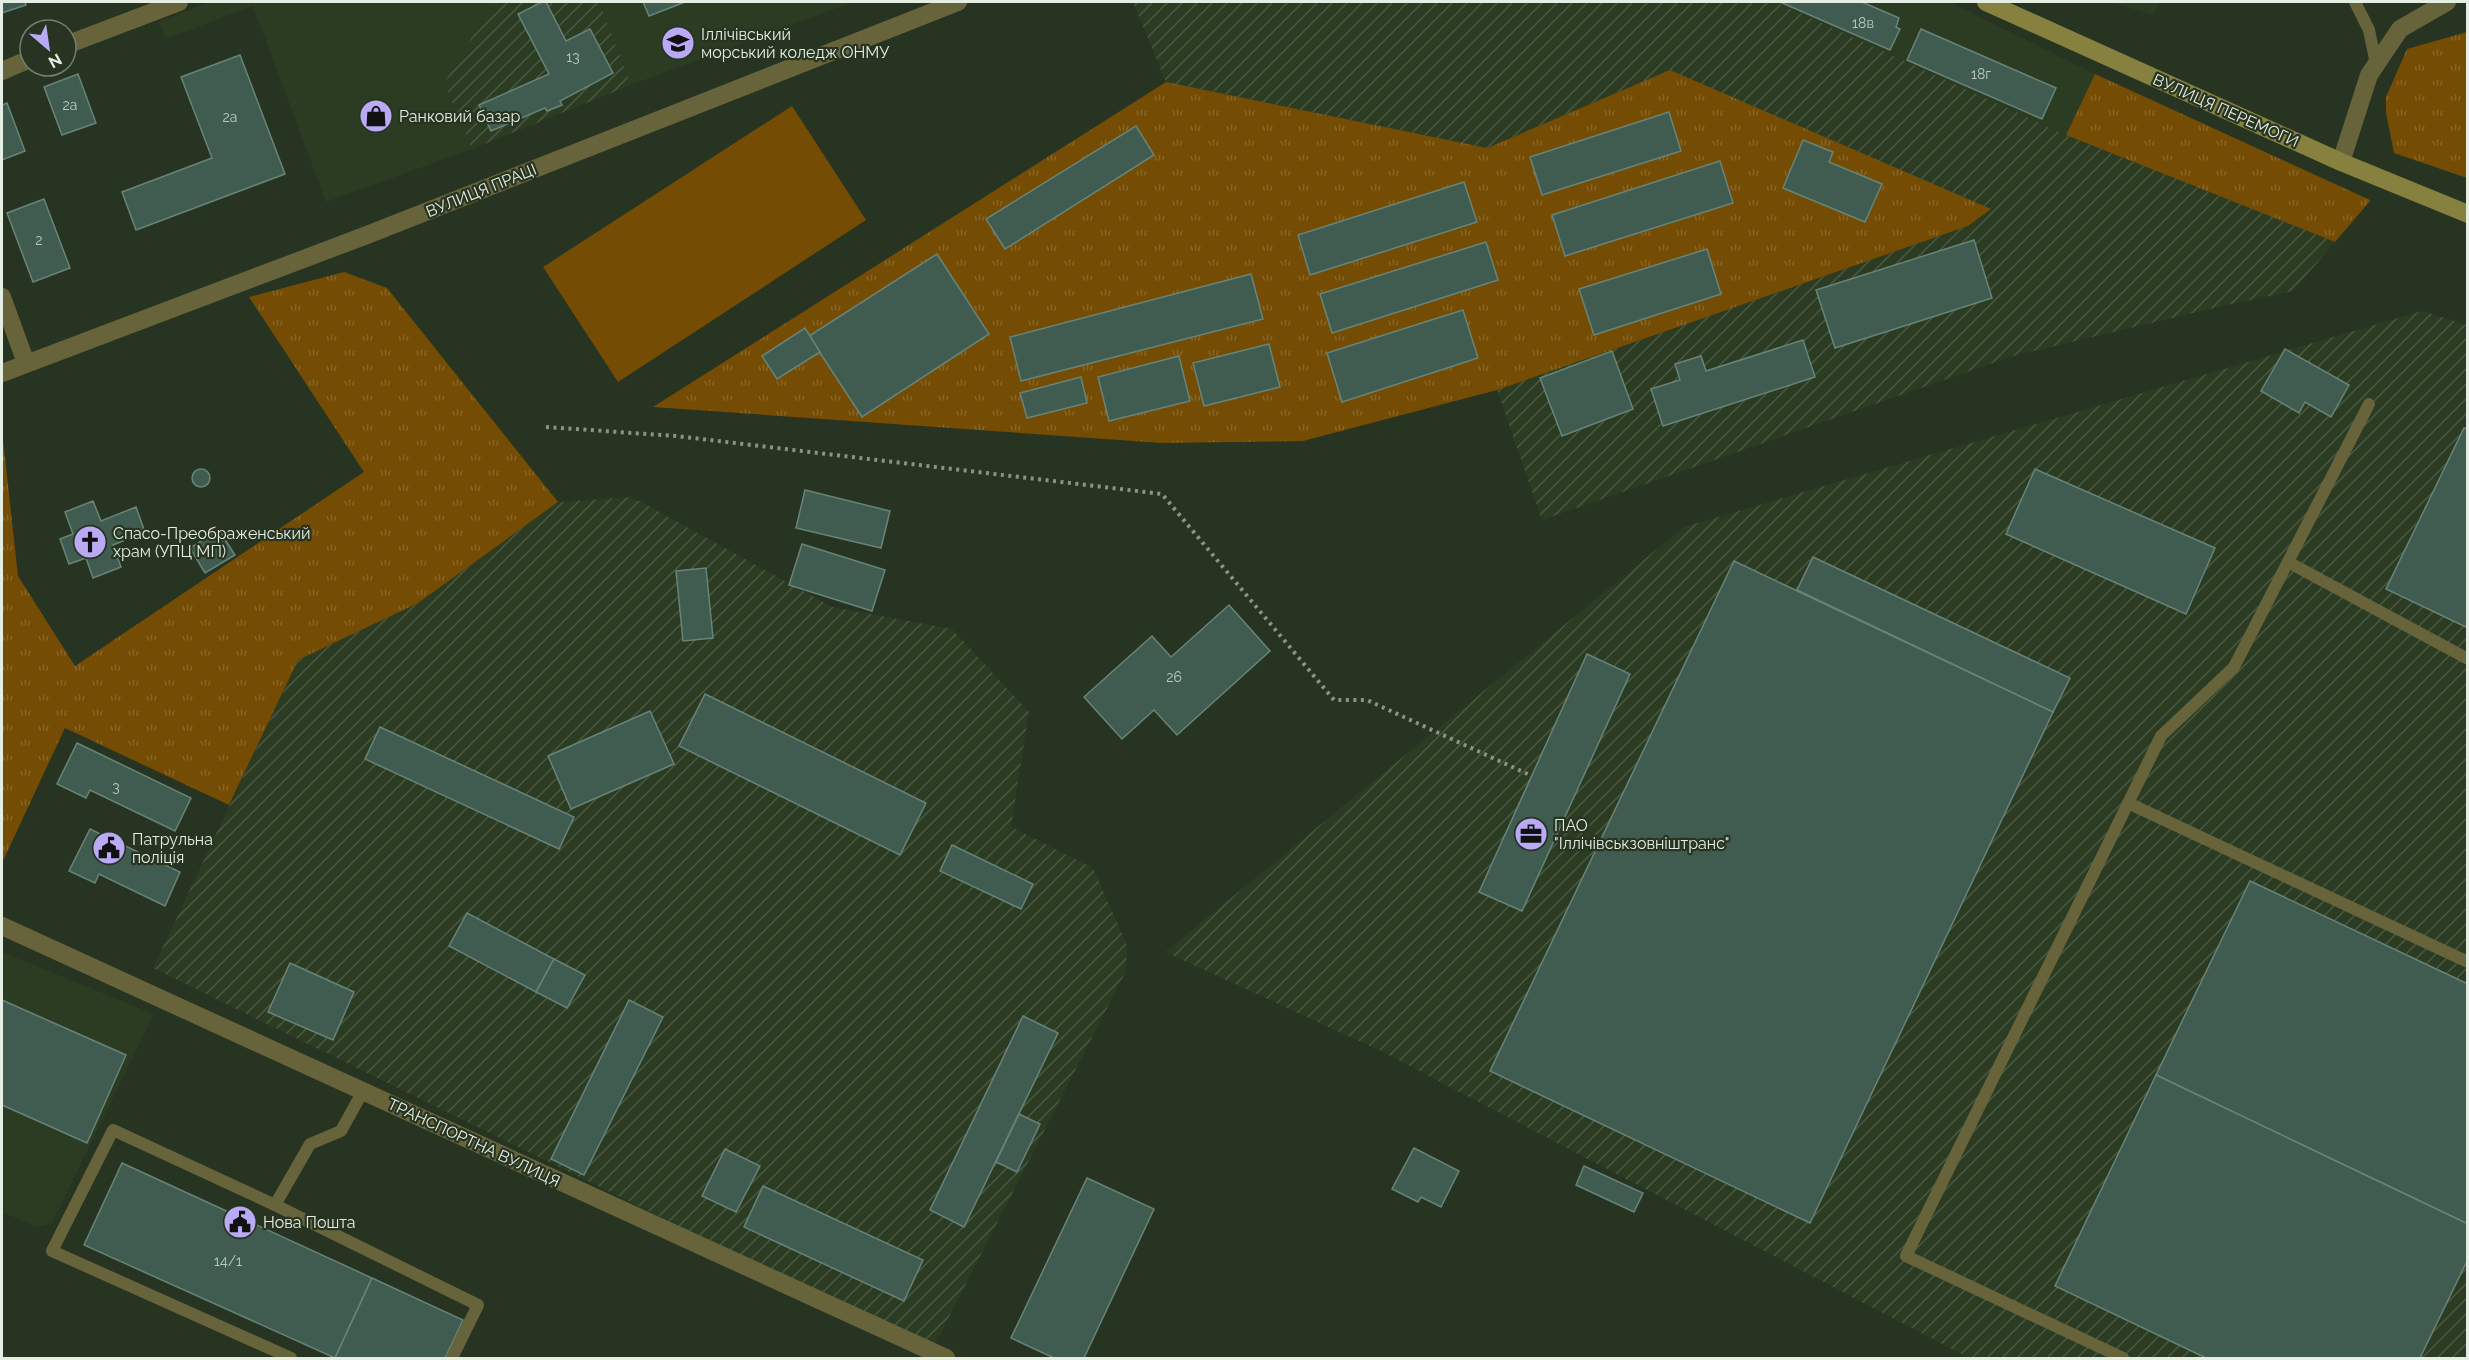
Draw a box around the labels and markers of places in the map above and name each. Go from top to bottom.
school or university icon: Іллічівський морський коледж ОНМУ [660,25,696,61]
place label: Іллічівський морський коледж ОНМУ [701,25,889,62]
shop icon: Ранковий базар [358,98,394,134]
place label: Ранковий базар [399,107,520,126]
church icon: Спасо-Преображенський храм (УПЦ МП) [72,524,108,560]
place label: Спасо-Преображенський храм (УПЦ МП) [113,524,311,561]
office icon: ПАО "Іллічівськзовніштранс" [1513,816,1549,852]
place label: ПАО "Іллічівськзовніштранс" [1554,816,1730,853]
public building icon: Патрульна поліція [91,830,127,866]
place label: Патрульна поліція [132,830,213,867]
public building icon: Нова Пошта [222,1204,258,1240]
place label: Нова Пошта [263,1213,356,1232]

